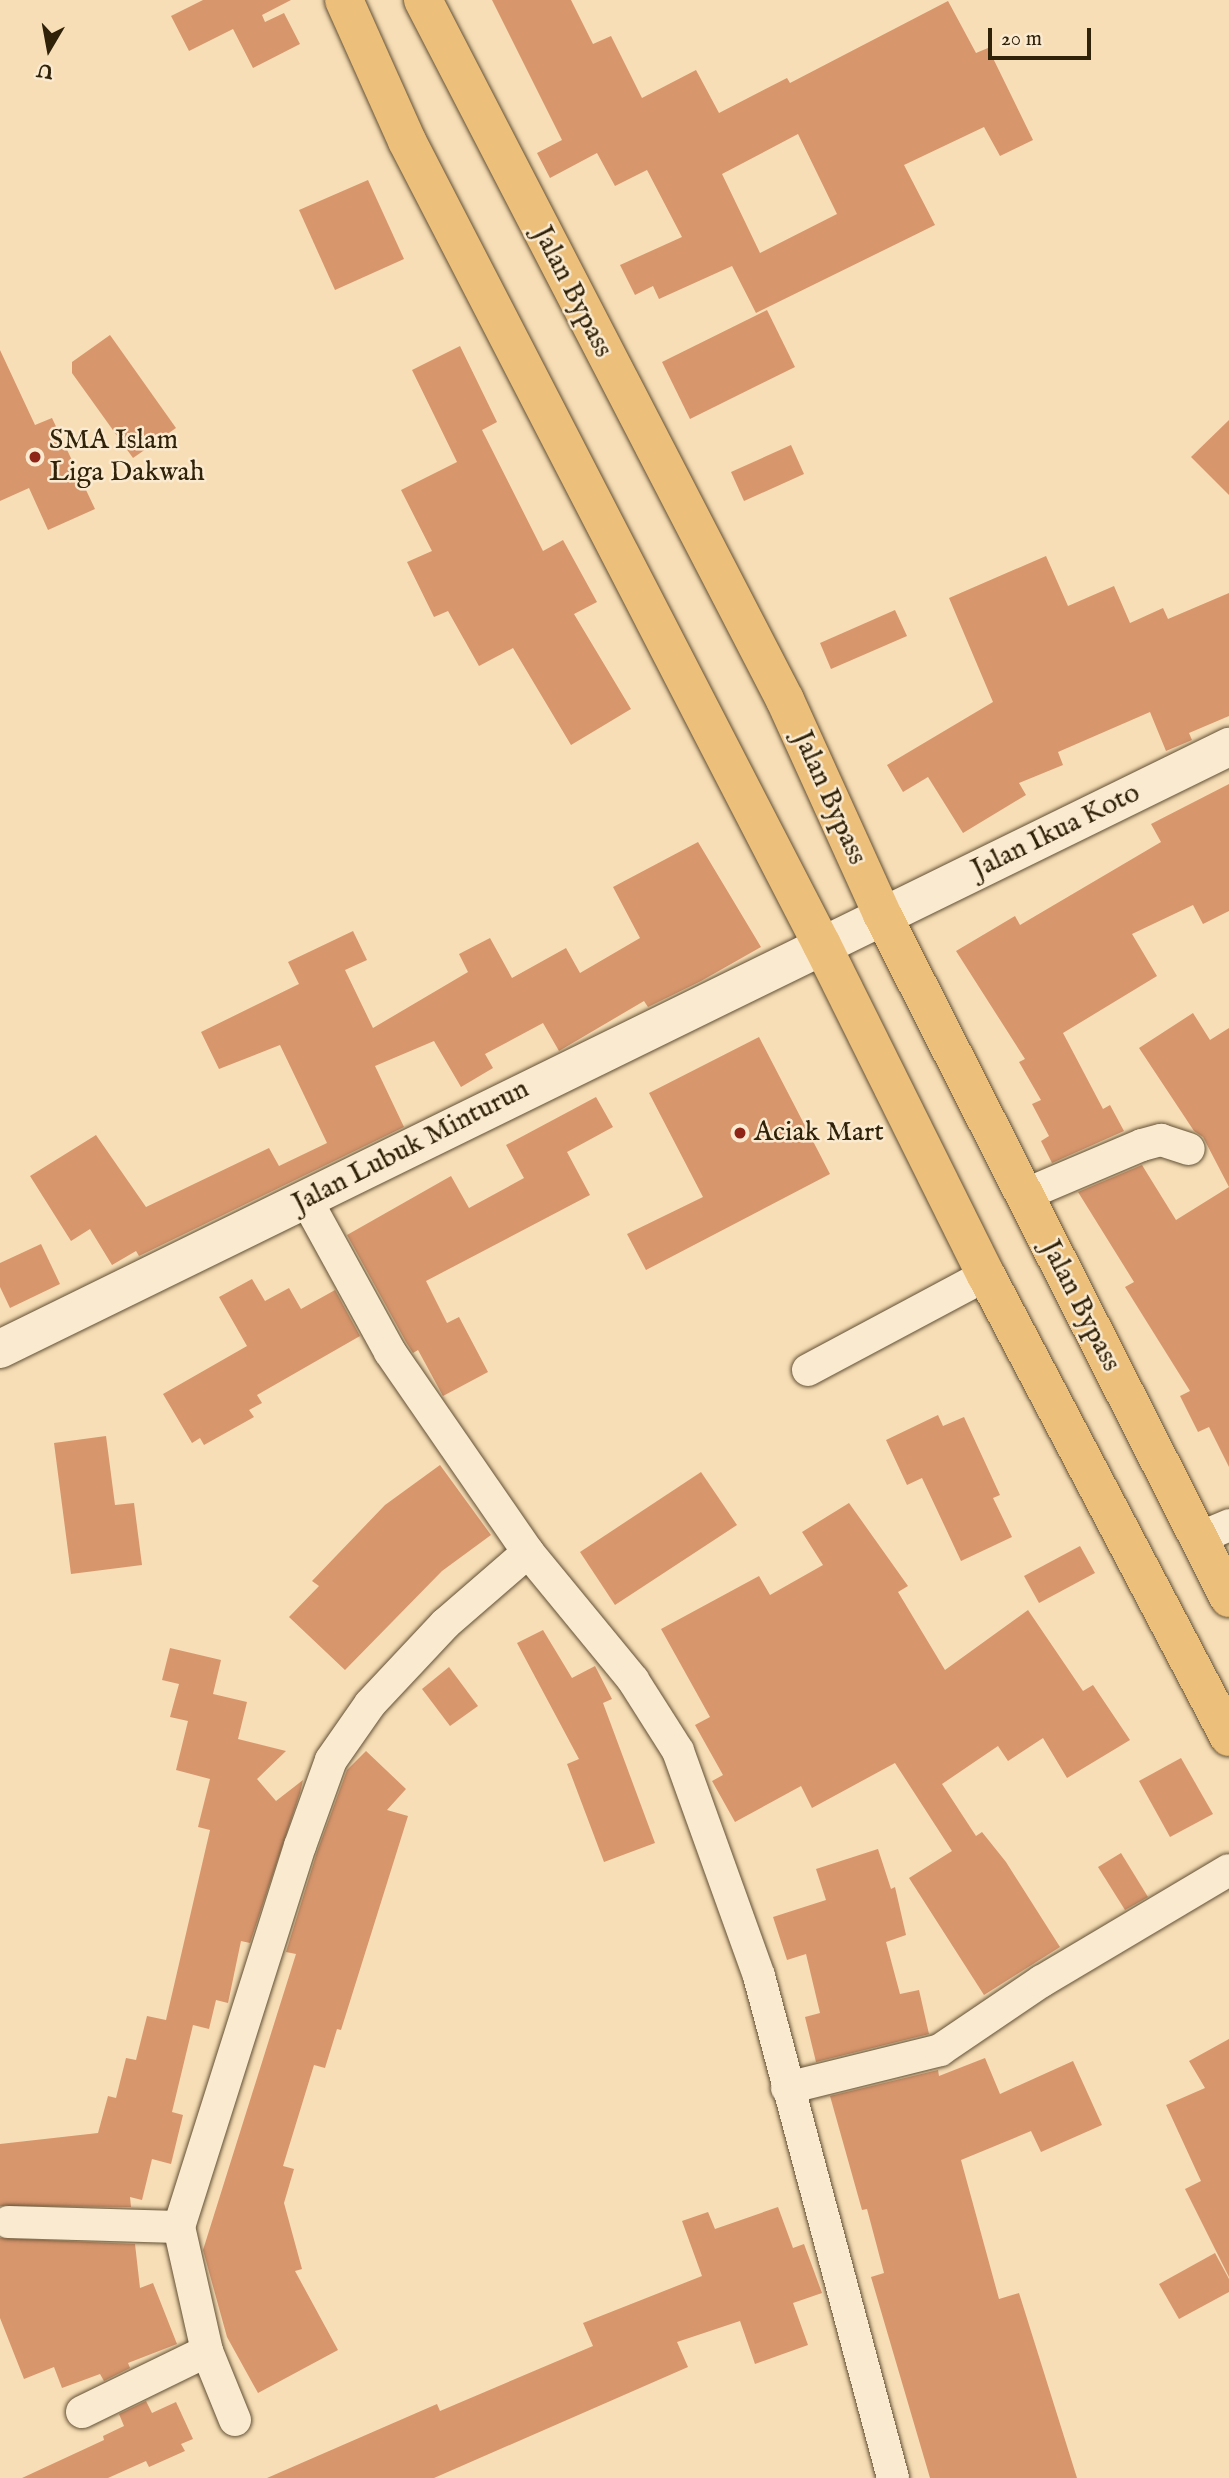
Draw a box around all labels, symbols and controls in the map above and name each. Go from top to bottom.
north arrow [14,14,84,84]
scale bar [991,14,1094,58]
text: 20 m [1001,26,1042,53]
text: U [35,56,55,83]
street label: Jalan Bypass [525,221,619,363]
place label: SMA Islam Liga Dakwah [49,424,205,490]
marker: SMA Islam Liga Dakwah [27,449,43,465]
street label: Jalan Bypass [785,726,873,870]
street label: Jalan Ikua Koto [966,777,1146,887]
street label: Jalan Lubuk Minturun [287,1073,535,1221]
place label: Aciak Mart [754,1116,884,1150]
marker: Aciak Mart [732,1125,748,1141]
street label: Jalan Bypass [1033,1235,1127,1377]

